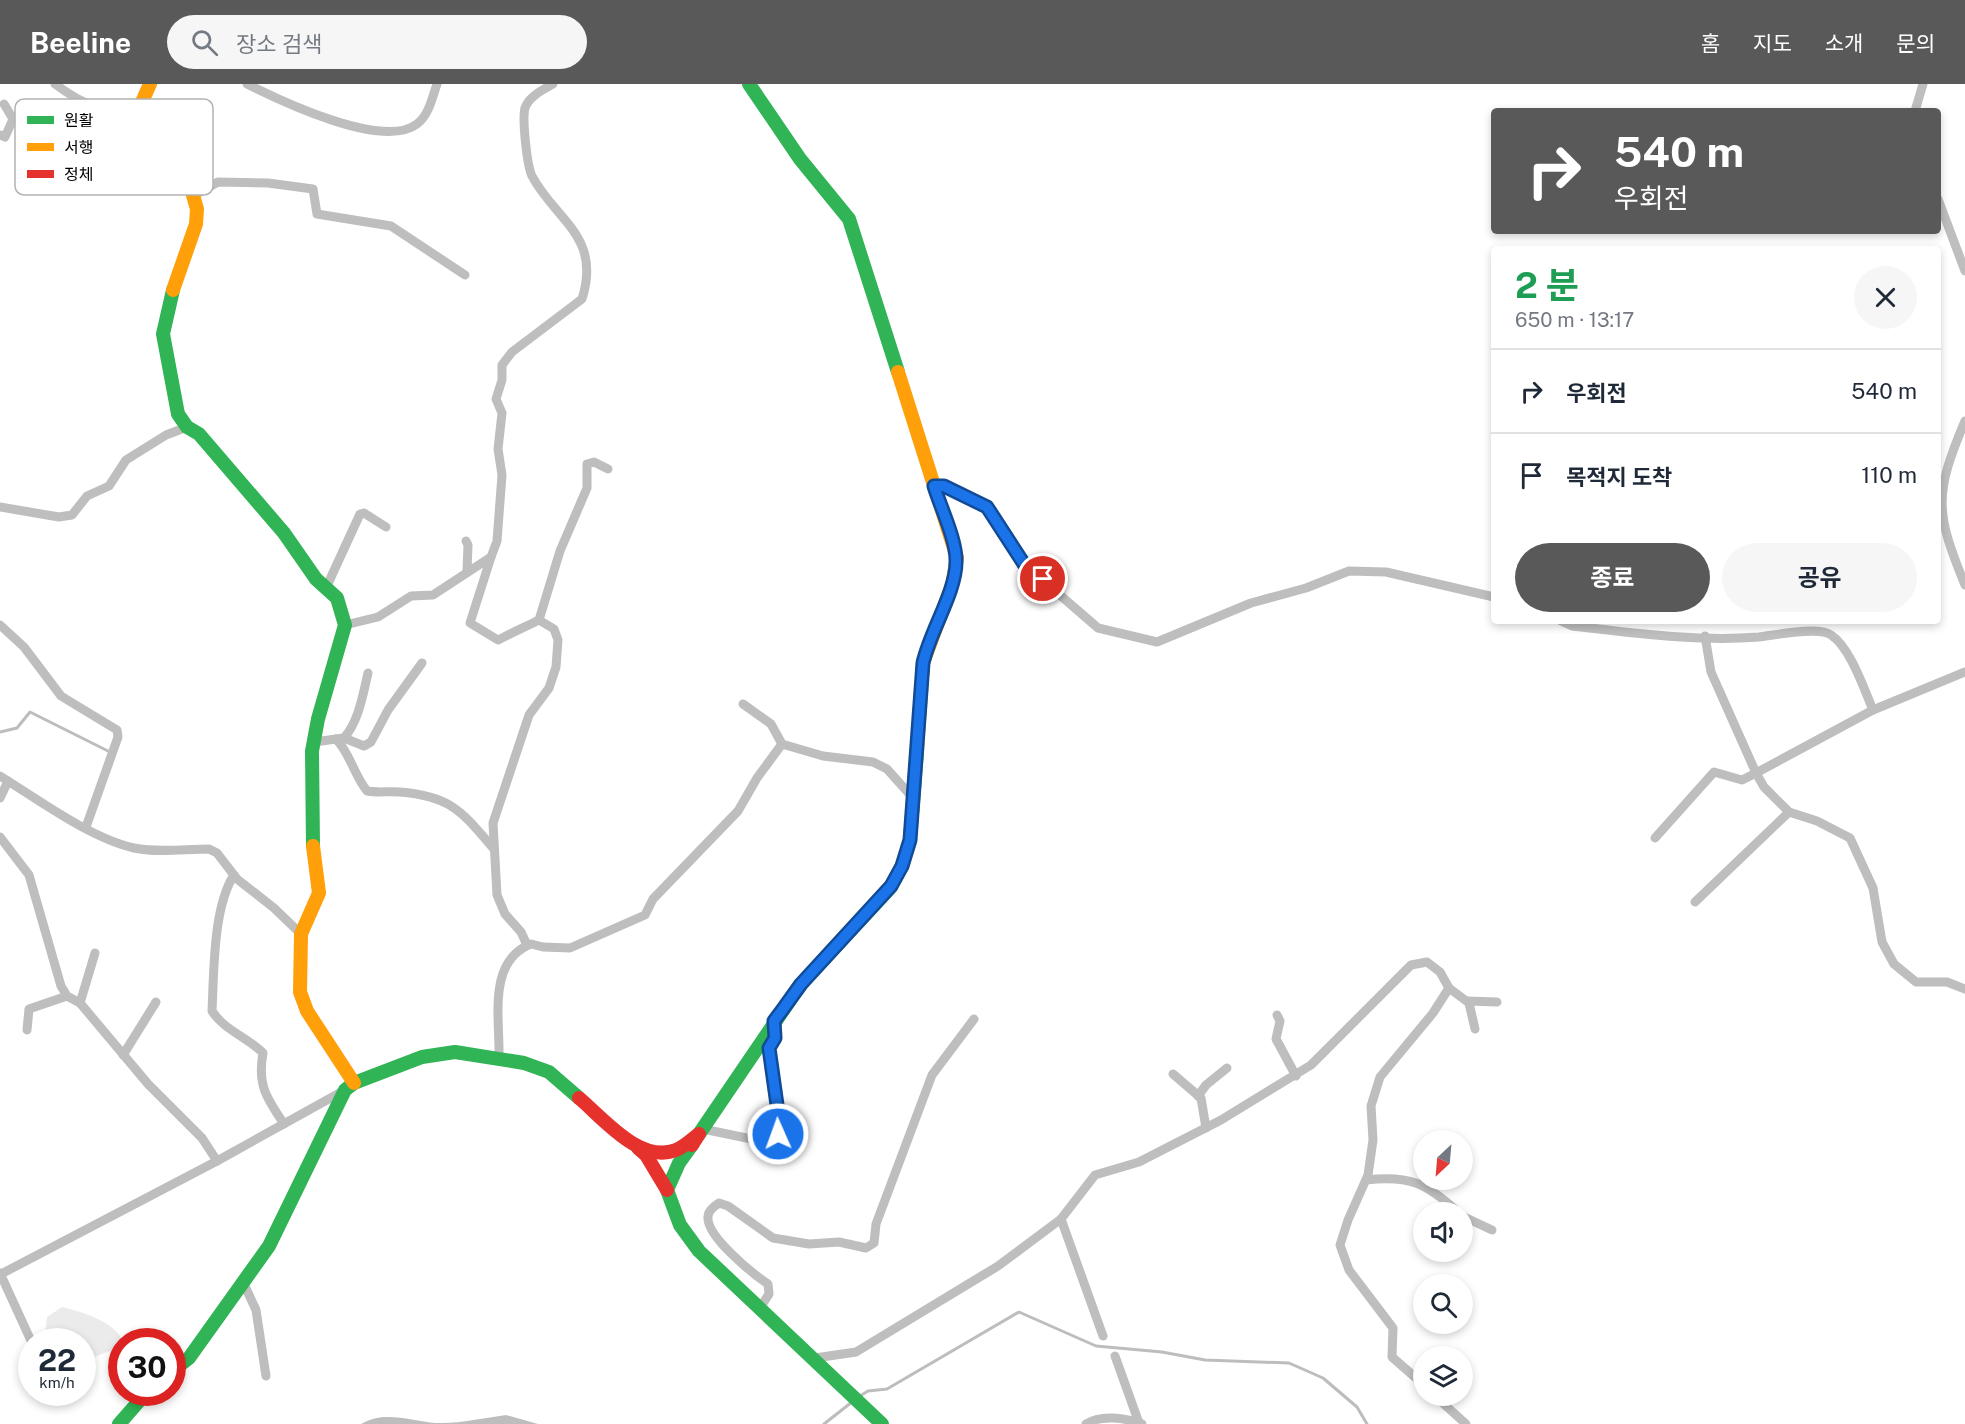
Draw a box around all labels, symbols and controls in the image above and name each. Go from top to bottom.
search box [167,15,587,69]
text: Beeline [30,26,131,59]
icon: search [188,26,221,59]
text: 장소 검색 [236,31,322,57]
text: 홈 [1701,31,1720,56]
text: 지도 [1753,31,1792,56]
text: 소개 [1825,31,1863,56]
text: 문의 [1896,31,1935,56]
legend [15,99,213,195]
text: 원활 [64,111,94,130]
text: 540 m [1614,127,1744,176]
icon: right [1515,132,1593,210]
text: 서행 [64,138,93,157]
text: 정체 [64,165,93,184]
text: 우회전 [1614,182,1689,214]
text: 2 분 [1515,264,1579,306]
button: close [1854,266,1917,329]
text: 650 m · 13:17 [1515,308,1634,332]
icon: right [1515,375,1548,408]
text: 540 m [1851,378,1917,404]
text: 우회전 [1566,380,1627,406]
icon: arrive [1515,459,1548,492]
text: 110 m [1861,462,1917,488]
text: 목적지 도착 [1566,464,1672,490]
button: 종료 [1515,543,1710,612]
button: 공유 [1722,543,1917,612]
pin [1017,553,1068,604]
icon: arrive [1026,562,1059,595]
position arrow [746,1102,810,1166]
north arrow [1413,1130,1473,1190]
map controls [1413,1130,1473,1406]
button: sound [1413,1202,1473,1262]
button: search [1413,1274,1473,1334]
speed limit sign: 30 [108,1328,186,1406]
text: 22 [38,1342,76,1378]
button: layers [1413,1346,1473,1406]
text: km/h [39,1374,75,1391]

